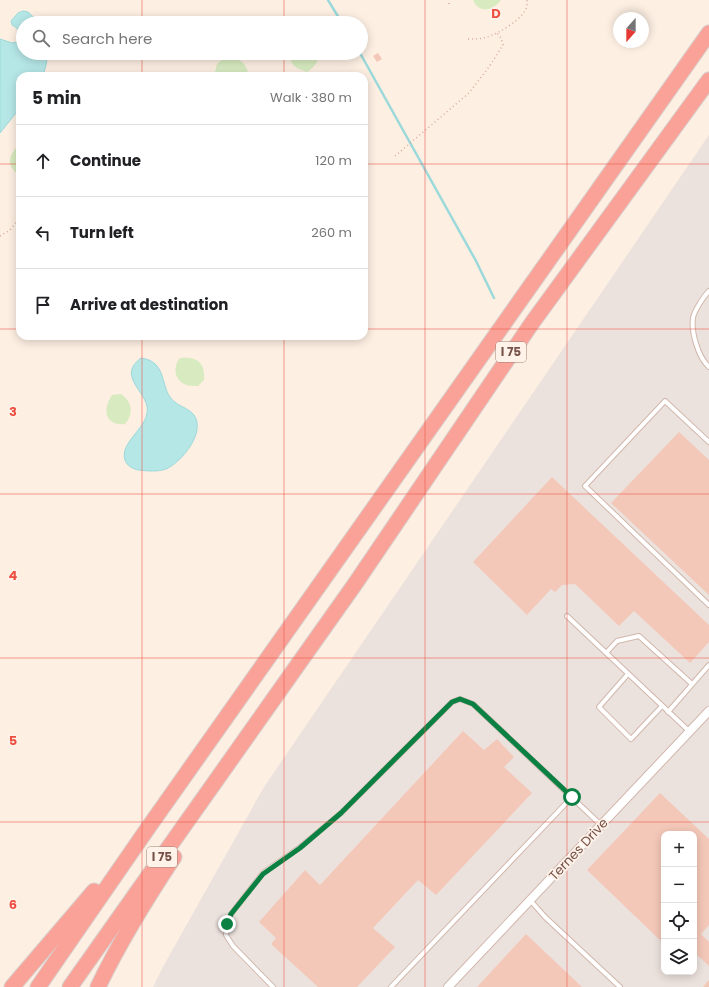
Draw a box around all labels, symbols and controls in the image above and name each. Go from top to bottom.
text: D [491,4,501,23]
north arrow [613,12,649,48]
search box [16,16,368,60]
icon: search [30,27,52,49]
text: Search here [62,28,152,49]
text: 5 min [32,86,81,110]
text: Walk · 380 m [270,88,352,107]
icon: ahead [32,150,54,172]
text: Continue [70,150,141,171]
text: 120 m [315,151,352,170]
icon: left [32,222,54,244]
text: Turn left [70,222,134,243]
text: 260 m [311,223,352,242]
icon: arrive [32,294,54,316]
text: Arrive at destination [70,294,228,315]
road number: I 75 [496,342,526,362]
text: 3 [9,402,17,421]
text: 4 [9,566,18,585]
text: 5 [9,731,17,750]
route start [563,788,581,806]
street label: Ternes Drive [544,814,612,885]
map controls [661,831,697,975]
button: + [661,831,697,867]
road number: I 75 [147,847,177,867]
button: − [661,867,697,903]
text: 6 [9,895,17,914]
button: locate [661,903,697,939]
route end [218,915,236,933]
button: layers [661,939,697,975]

